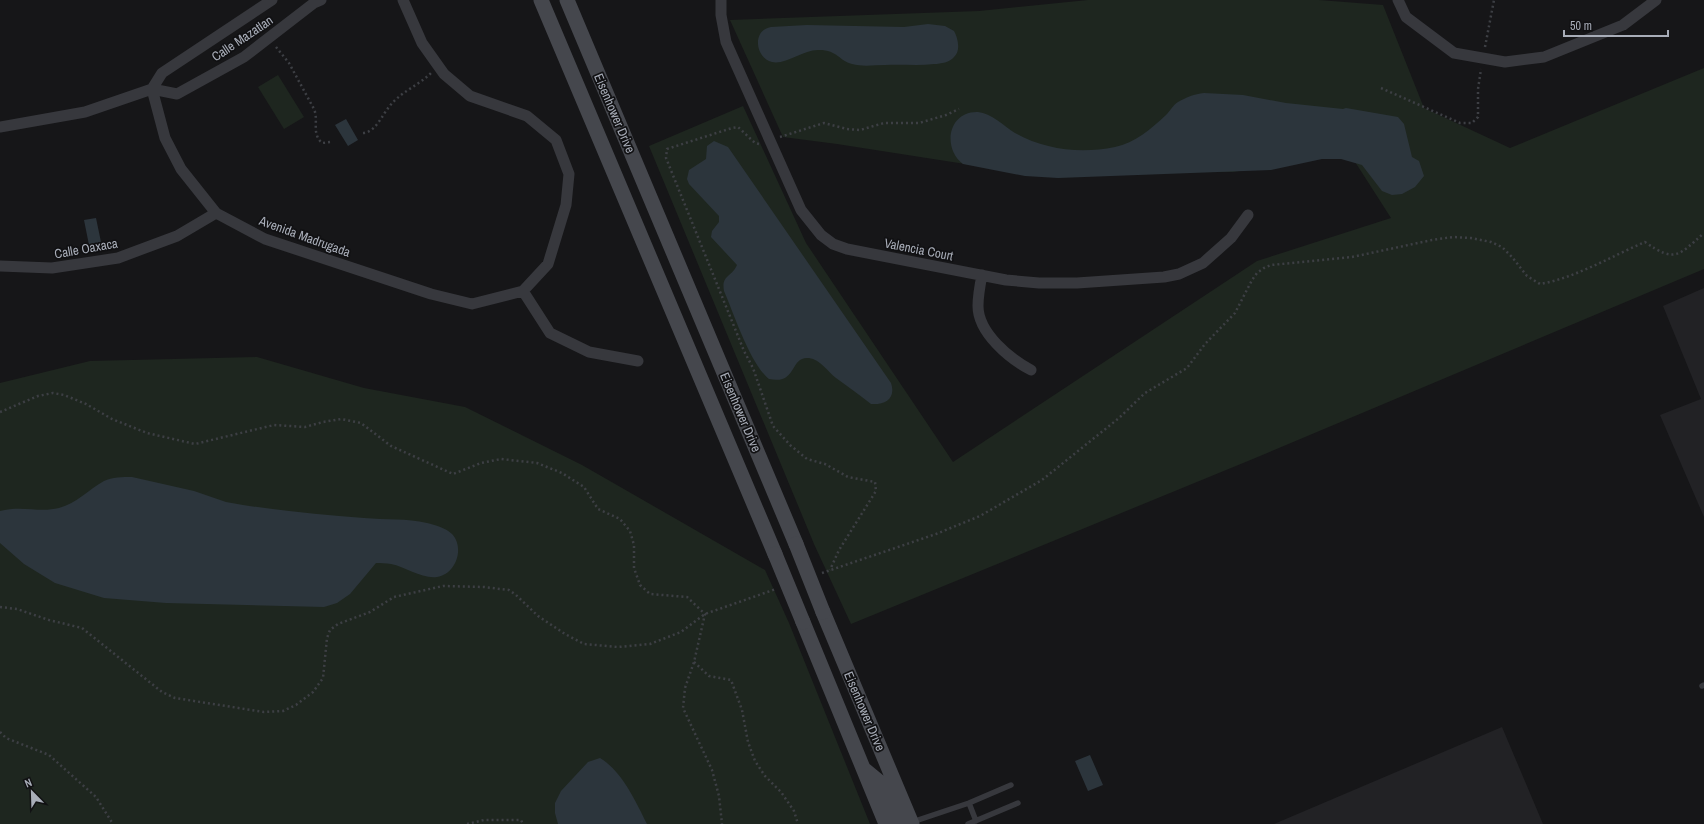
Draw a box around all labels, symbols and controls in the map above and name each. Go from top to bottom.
street label: Calle Mazatlan [208,12,276,65]
scale bar [1564,12,1668,38]
text: 50 m [1570,18,1592,34]
street label: Eisenhower Drive [590,71,639,156]
street label: Avenida Madrugada [256,212,353,261]
street label: Valencia Court [883,234,955,264]
street label: Calle Oaxaca [53,235,119,262]
street label: Eisenhower Drive [716,370,765,455]
street label: Eisenhower Drive [840,669,889,754]
north arrow [12,772,52,812]
text: N [22,775,34,791]

